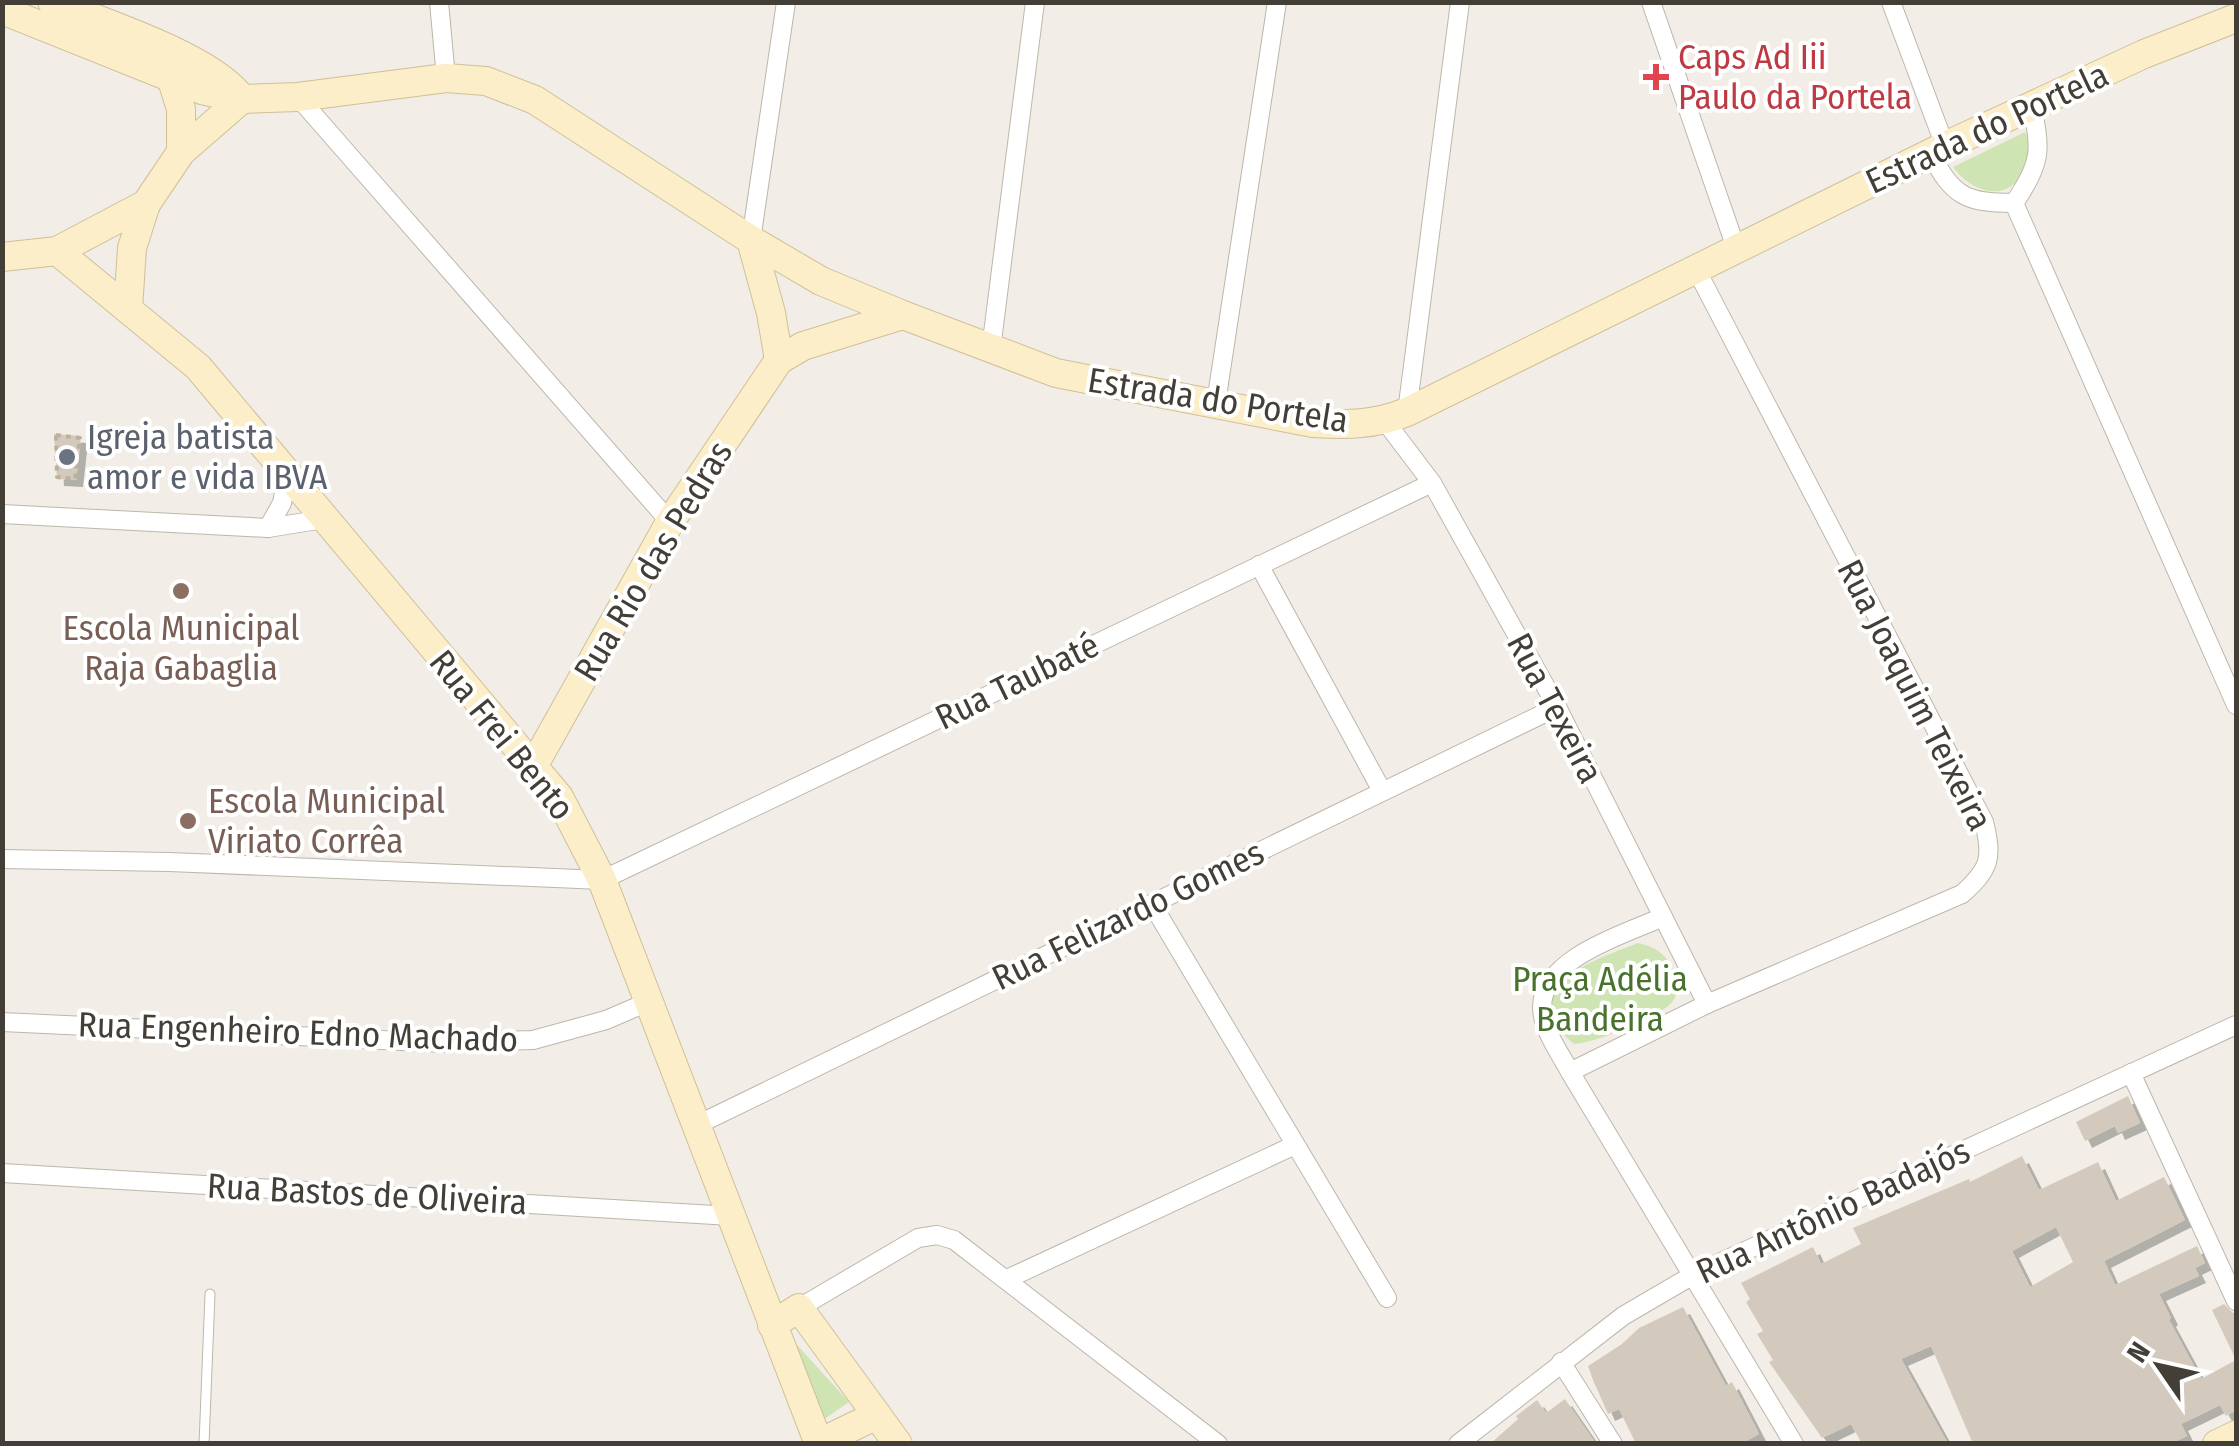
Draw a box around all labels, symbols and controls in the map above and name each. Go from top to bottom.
place label: Caps Ad Iii Paulo da Portela [1678,36,1912,118]
street label: Estrada do Portela [1859,53,2115,203]
marker: Caps Ad Iii Paulo da Portela [1643,64,1669,90]
street label: Estrada do Portela [1085,359,1351,441]
place label: Igreja batista amor e vida IBVA [87,416,328,498]
street label: Rua Rio das Pedras [565,433,741,689]
marker: Igreja batista amor e vida IBVA [56,446,78,468]
street label: Rua Joaquim Teixeira [1829,553,2001,837]
marker: Escola Municipal Raja Gabaglia [170,580,192,602]
place label: Escola Municipal Raja Gabaglia [63,607,299,689]
street label: Rua Taubaté [929,623,1105,739]
street label: Rua Texeira [1498,626,1612,790]
street label: Rua Frei Bento [421,641,583,829]
place label: Escola Municipal Viriato Corrêa [208,780,445,862]
marker: Escola Municipal Viriato Corrêa [177,810,199,832]
street label: Rua Felizardo Gomes [985,831,1271,999]
park label: Praça Adélia Bandeira [1512,958,1688,1040]
street label: Rua Engenheiro Edno Machado [77,1003,519,1061]
street label: Rua Antônio Badajós [1690,1129,1976,1293]
street label: Rua Bastos de Oliveira [206,1165,528,1223]
north arrow [2109,1316,2209,1416]
text: N [2120,1336,2157,1368]

